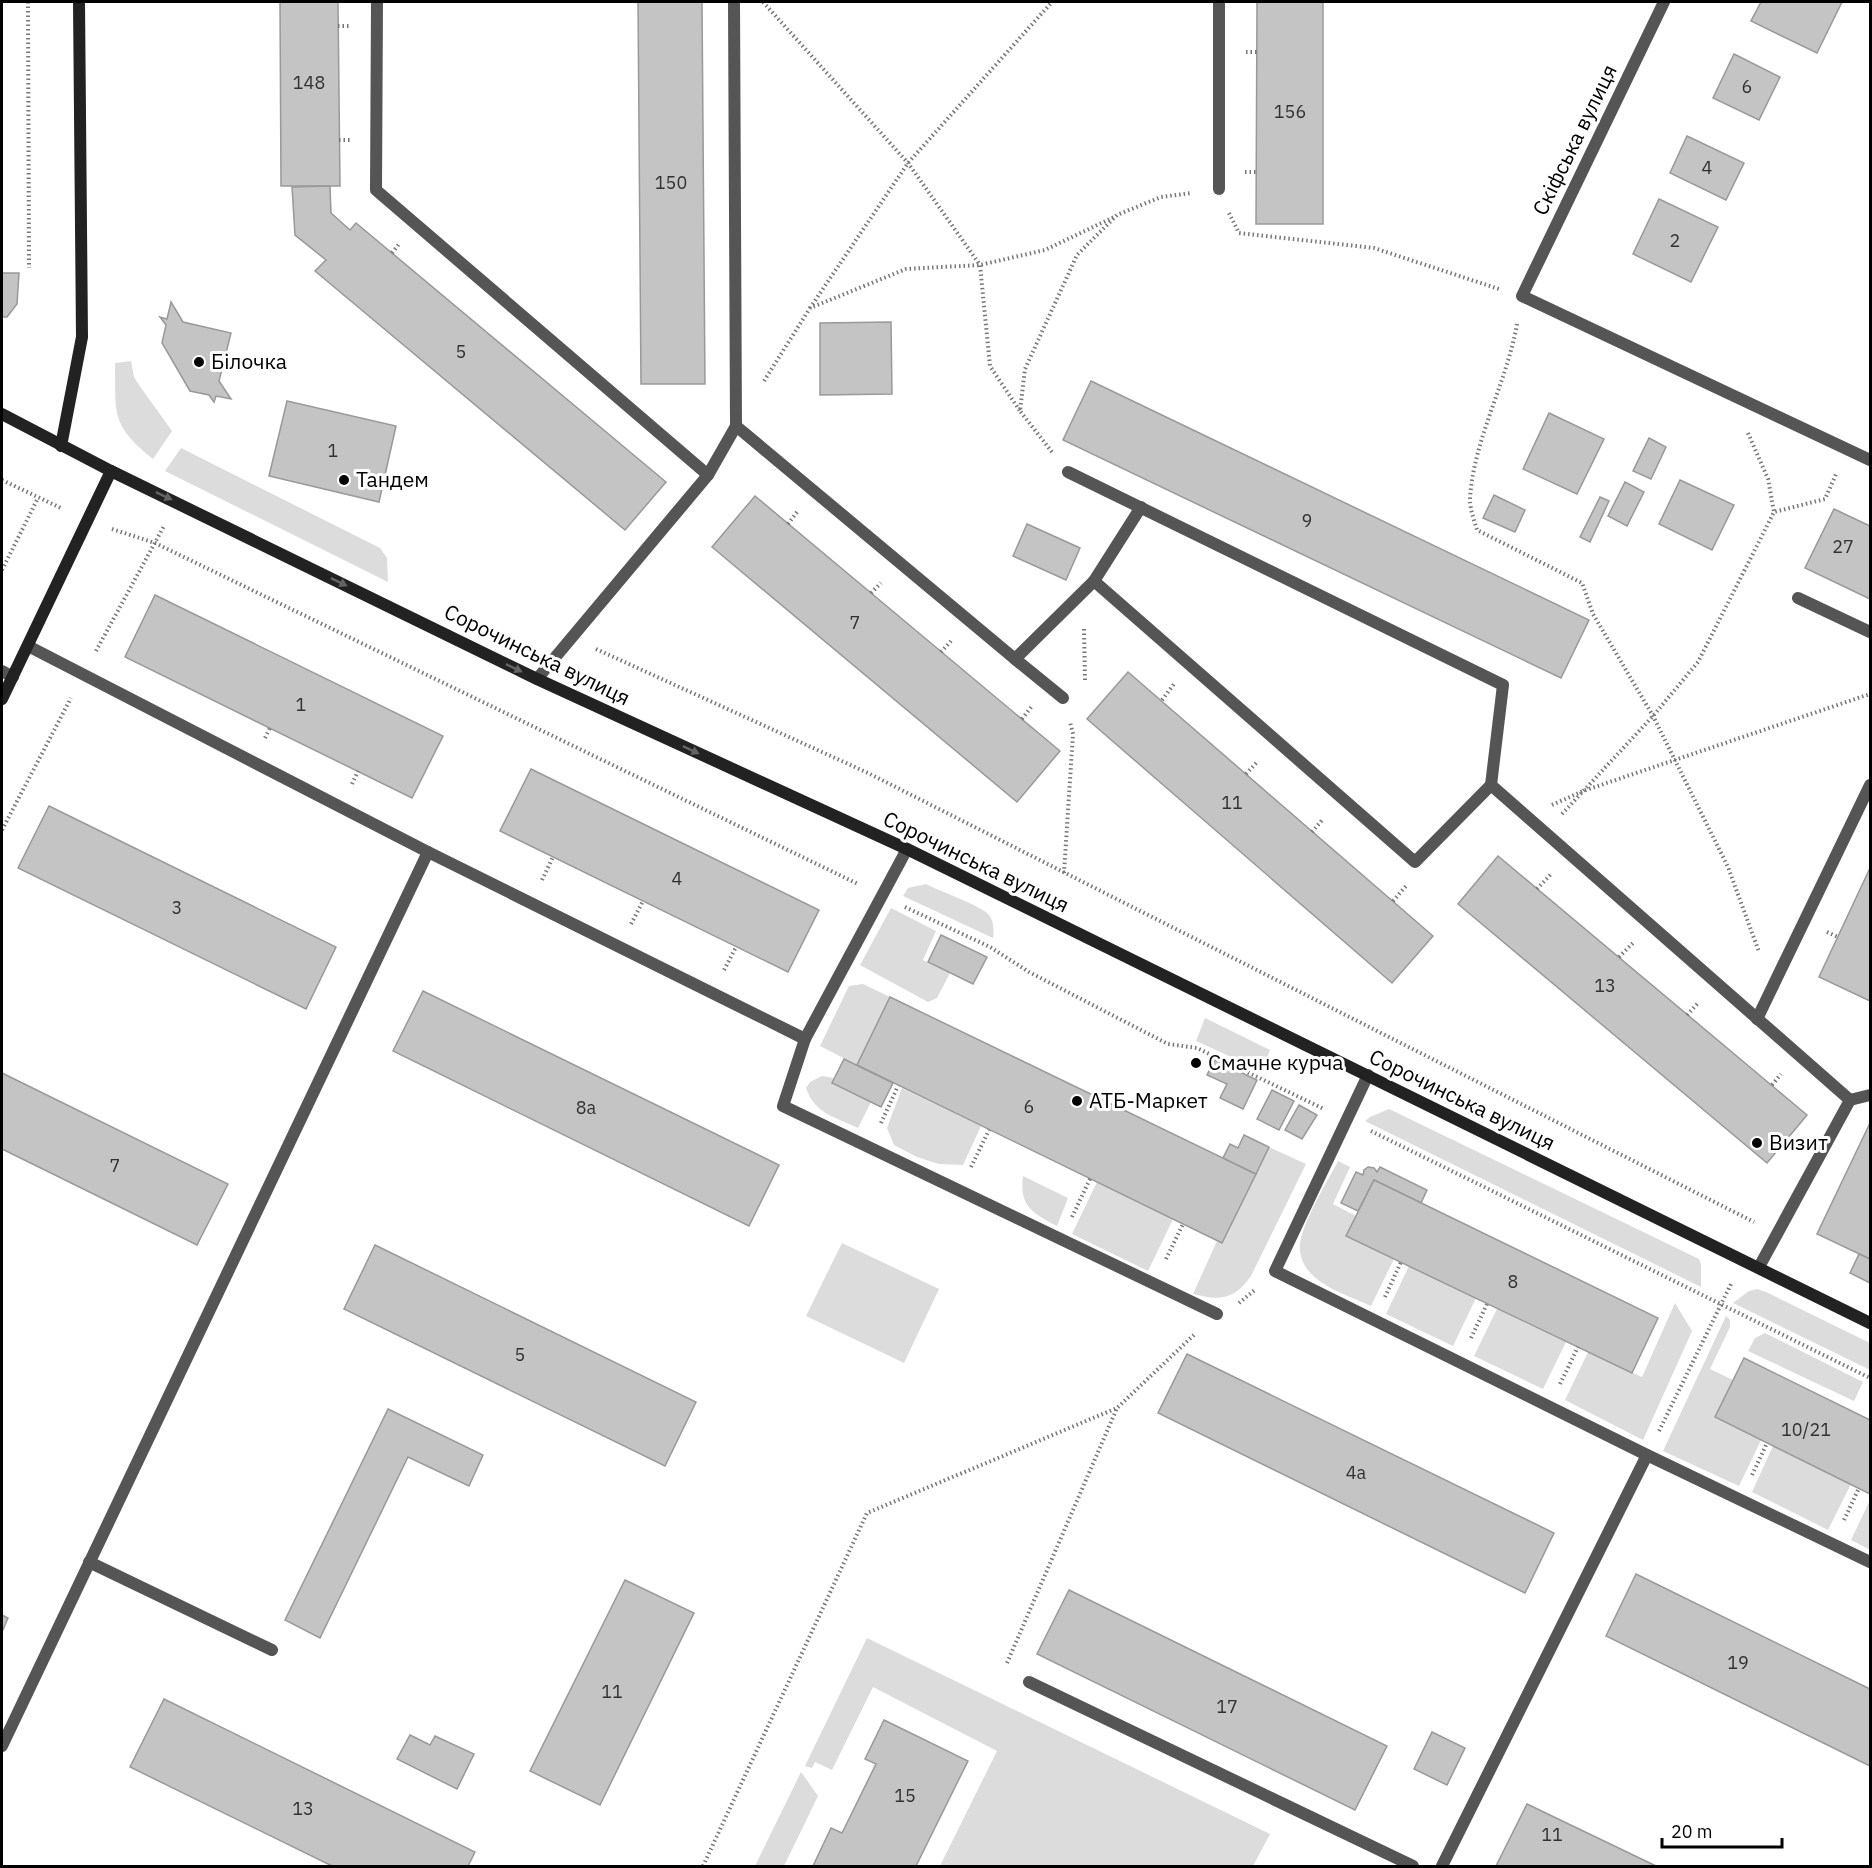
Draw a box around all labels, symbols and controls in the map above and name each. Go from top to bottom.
street label: Скіфська вулиця [1525,60,1623,220]
house number: 148 [293,71,325,94]
house number: 6 [1742,75,1752,98]
house number: 156 [1274,100,1306,123]
house number: 4 [1702,156,1713,179]
house number: 150 [655,171,687,194]
house number: 2 [1670,229,1680,252]
house number: 5 [456,340,466,363]
place label: Білочка [211,347,287,375]
marker: Білочка [192,355,206,369]
house number: 1 [328,439,338,462]
place label: Тандем [356,465,429,493]
marker: Тандем [337,473,351,487]
one-way arrow [156,491,173,500]
house number: 9 [1302,509,1312,532]
house number: 27 [1832,535,1854,558]
one-way arrow [331,577,348,586]
street label: Сорочинська вулиця [440,597,635,711]
house number: 7 [850,611,860,634]
one-way arrow [506,663,523,672]
house number: 1 [296,693,306,716]
one-way arrow [682,745,700,755]
house number: 11 [1221,791,1243,814]
street label: Сорочинська вулиця [879,804,1074,918]
house number: 4 [672,867,683,890]
house number: 3 [172,896,182,919]
house number: 13 [1594,974,1616,997]
street label: Сорочинська вулиця [1365,1042,1560,1156]
place label: Смачне курча [1208,1048,1344,1076]
marker: Смачне курча [1189,1056,1203,1070]
place label: АТБ-Маркет [1089,1086,1208,1114]
marker: АТБ-Маркет [1070,1094,1084,1108]
house number: 6 [1024,1095,1034,1118]
house number: 8а [576,1096,597,1119]
place label: Визит [1769,1128,1828,1156]
marker: Визит [1750,1136,1764,1150]
house number: 7 [110,1154,120,1177]
house number: 8 [1508,1270,1518,1293]
house number: 5 [515,1343,525,1366]
house number: 10/21 [1781,1418,1831,1441]
house number: 4а [1346,1461,1367,1484]
house number: 19 [1727,1651,1749,1674]
house number: 11 [601,1680,623,1703]
house number: 17 [1216,1695,1238,1718]
house number: 15 [894,1784,916,1807]
house number: 13 [292,1797,314,1820]
scale bar [1662,1811,1782,1849]
text: 20 m [1671,1820,1713,1843]
house number: 11 [1541,1823,1563,1846]

